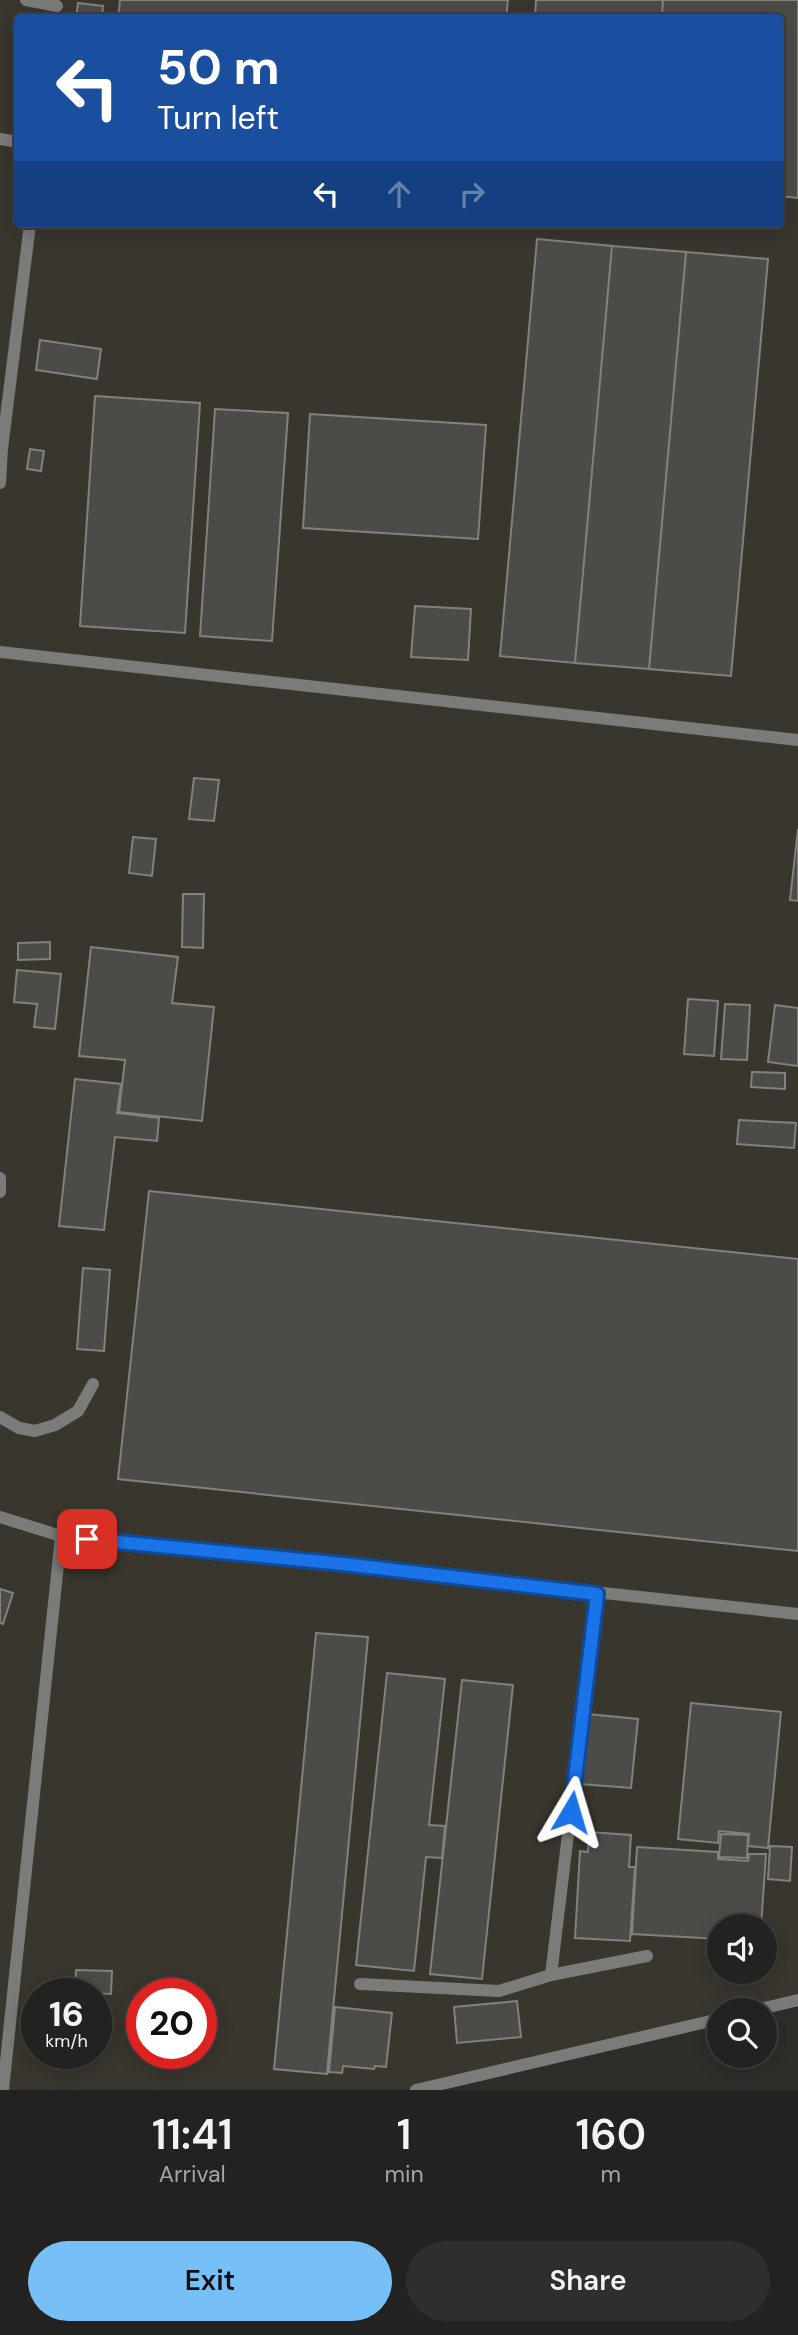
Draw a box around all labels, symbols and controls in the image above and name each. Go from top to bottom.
text: 50 m [157,35,280,99]
icon: left [42,42,133,133]
text: Turn left [157,97,279,139]
icon: left [307,175,345,213]
icon: ahead [380,175,418,213]
icon: right [453,175,491,213]
pin [57,1509,117,1569]
icon: arrive [68,1520,106,1558]
position arrow [534,1775,608,1849]
map controls [707,1914,777,2068]
button: sound [707,1914,777,1984]
speed limit sign: 20 [126,1978,217,2069]
text: 16 [49,1991,84,2037]
button: search [707,1998,777,2068]
text: km/h [45,2029,88,2053]
text: 11:41 [152,2107,233,2162]
text: 1 [397,2107,411,2162]
text: 160 [576,2107,646,2162]
text: Arrival [159,2159,226,2189]
text: min [384,2159,424,2189]
text: m [601,2159,621,2189]
button: Exit [28,2241,392,2321]
button: Share [406,2241,770,2321]

